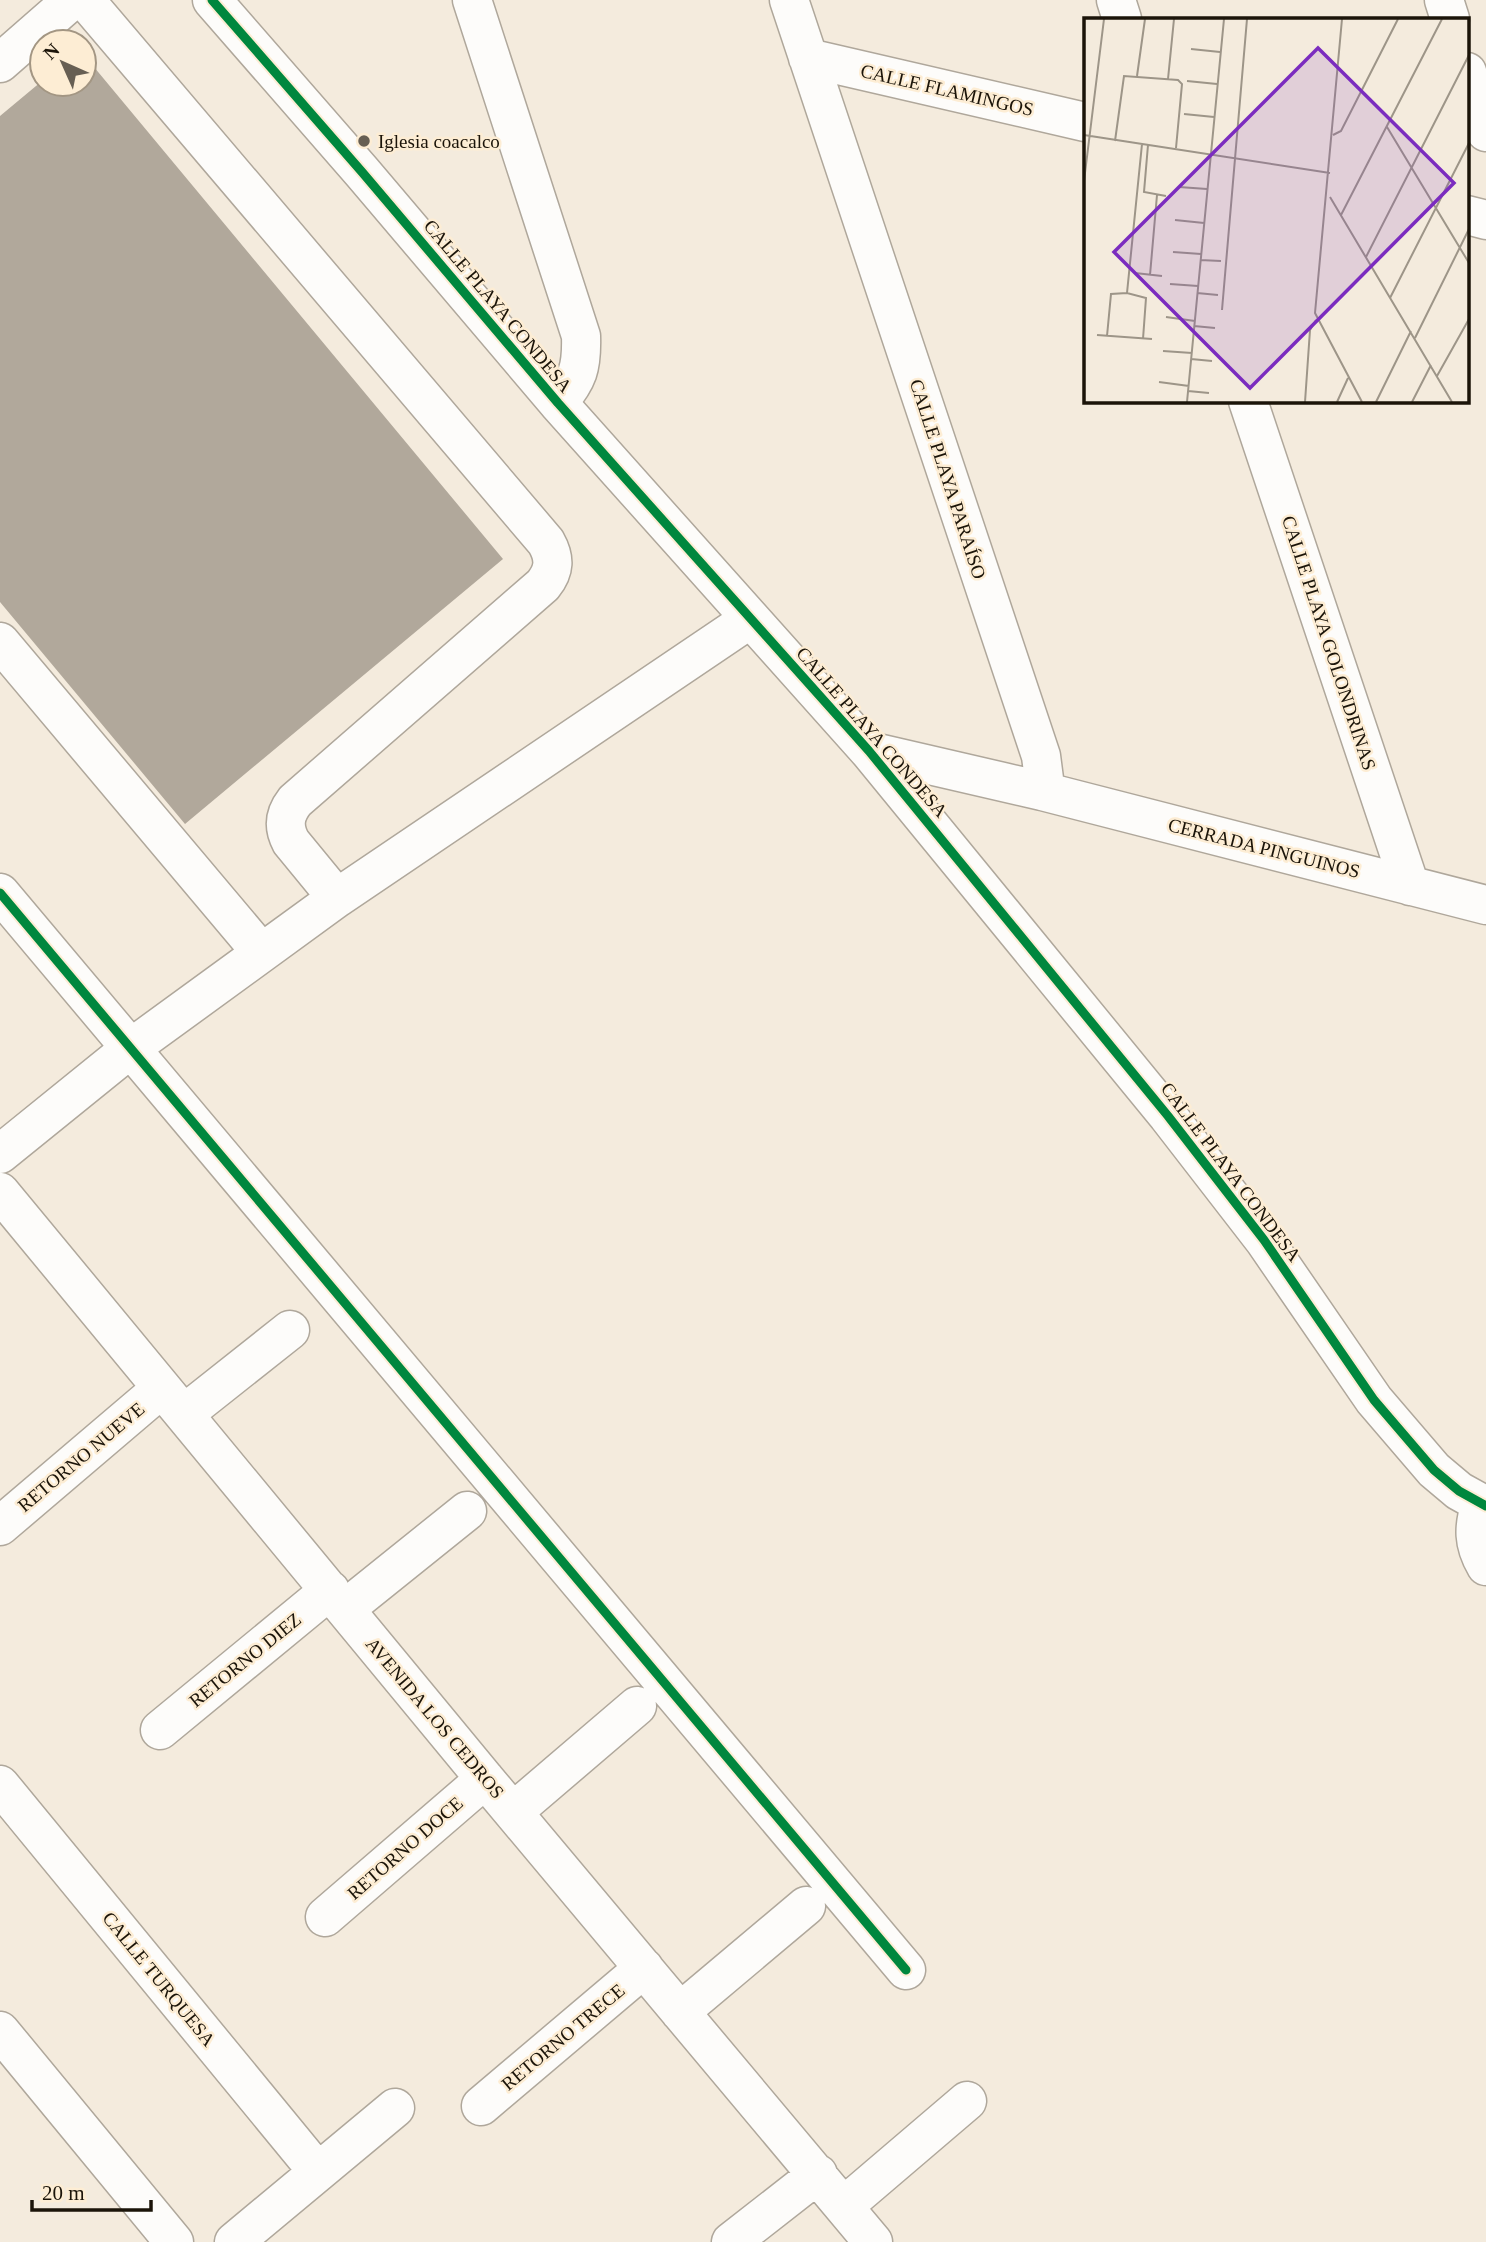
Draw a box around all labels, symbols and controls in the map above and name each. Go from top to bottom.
inset map [1084,18,1468,402]
north arrow [28,28,98,98]
text: N [39,39,64,64]
street label: CALLE FLAMINGOS [858,60,1036,120]
place label: Iglesia coacalco [378,131,500,152]
marker: Iglesia coacalco [356,133,372,149]
street label: CALLE PLAYA CONDESA [420,215,577,397]
street label: CALLE PLAYA PARAÍSO [906,377,990,581]
street label: CALLE PLAYA GOLONDRINAS [1278,513,1380,773]
street label: CALLE PLAYA CONDESA [792,643,952,822]
street label: CERRADA PINGUINOS [1166,814,1362,882]
street label: CALLE PLAYA CONDESA [1157,1078,1305,1266]
street label: RETORNO NUEVE [14,1398,148,1516]
street label: RETORNO DIEZ [185,1609,305,1711]
street label: AVENIDA LOS CEDROS [362,1633,508,1803]
street label: RETORNO DOCE [343,1792,467,1904]
street label: CALLE TURQUESA [98,1908,220,2051]
street label: RETORNO TRECE [497,1979,629,2095]
scale bar [32,2168,150,2212]
text: 20 m [42,2181,85,2205]

